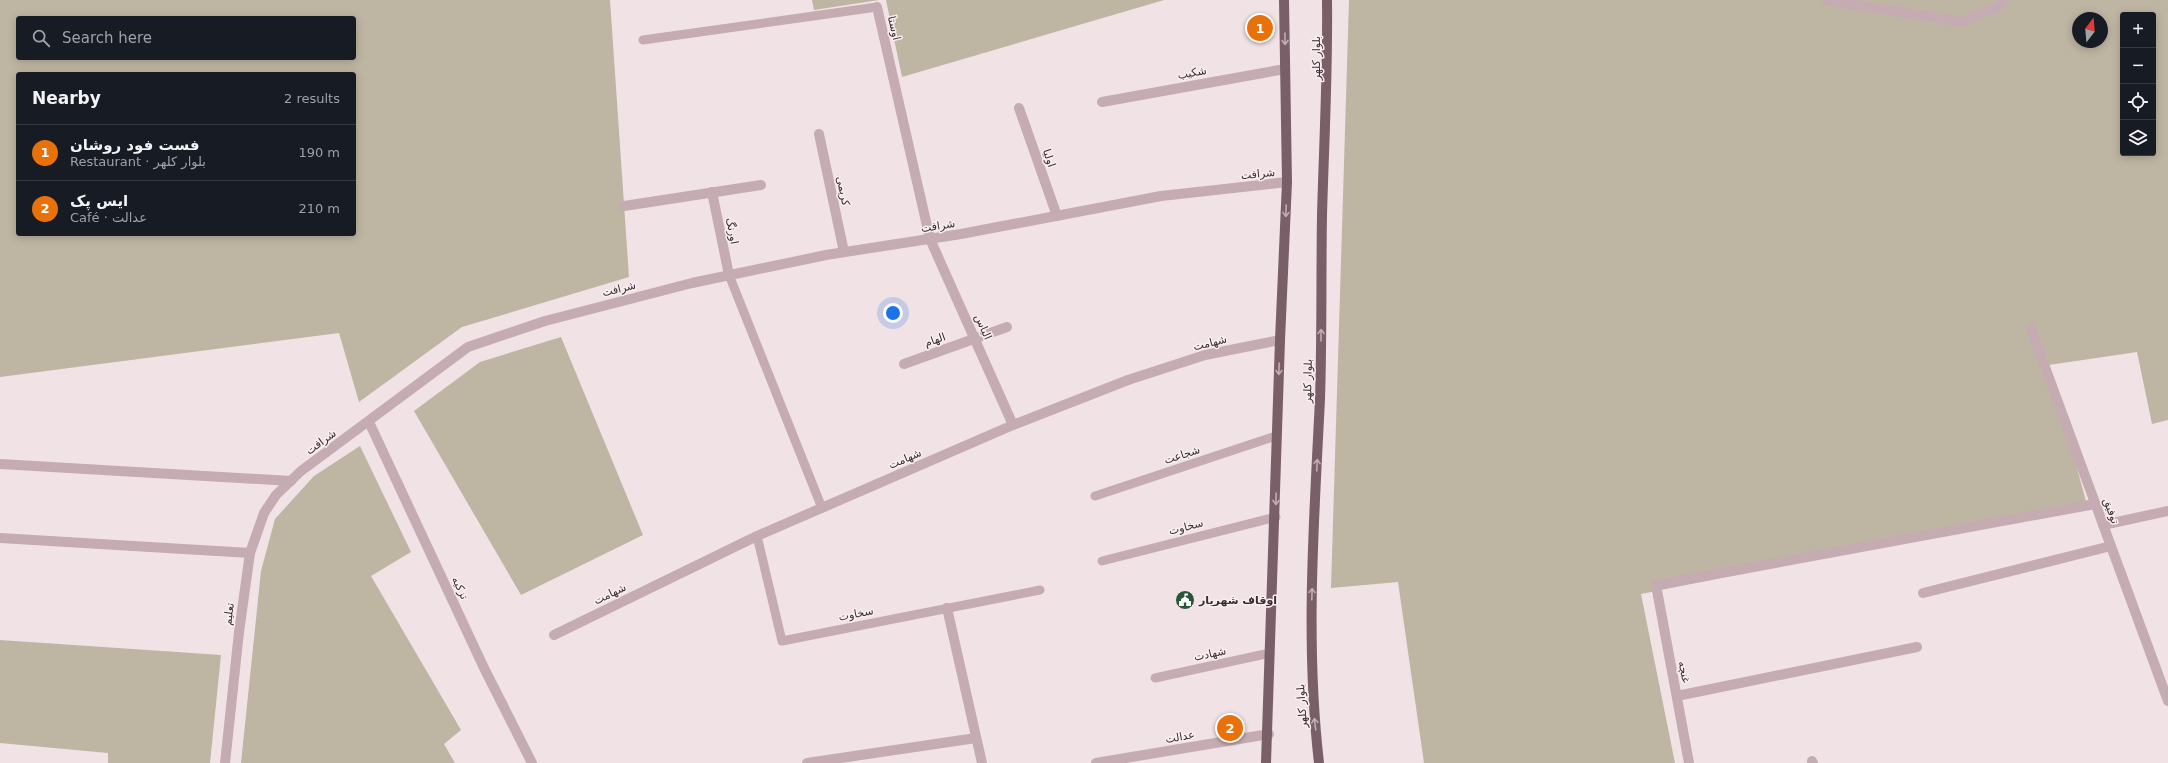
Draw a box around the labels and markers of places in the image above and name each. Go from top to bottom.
pin: 1 [1247,13,1273,43]
public building icon: اوقاف شهریار [1174,589,1196,611]
place label: اوقاف شهریار [1198,594,1277,607]
pin: 2 [1217,713,1243,743]

